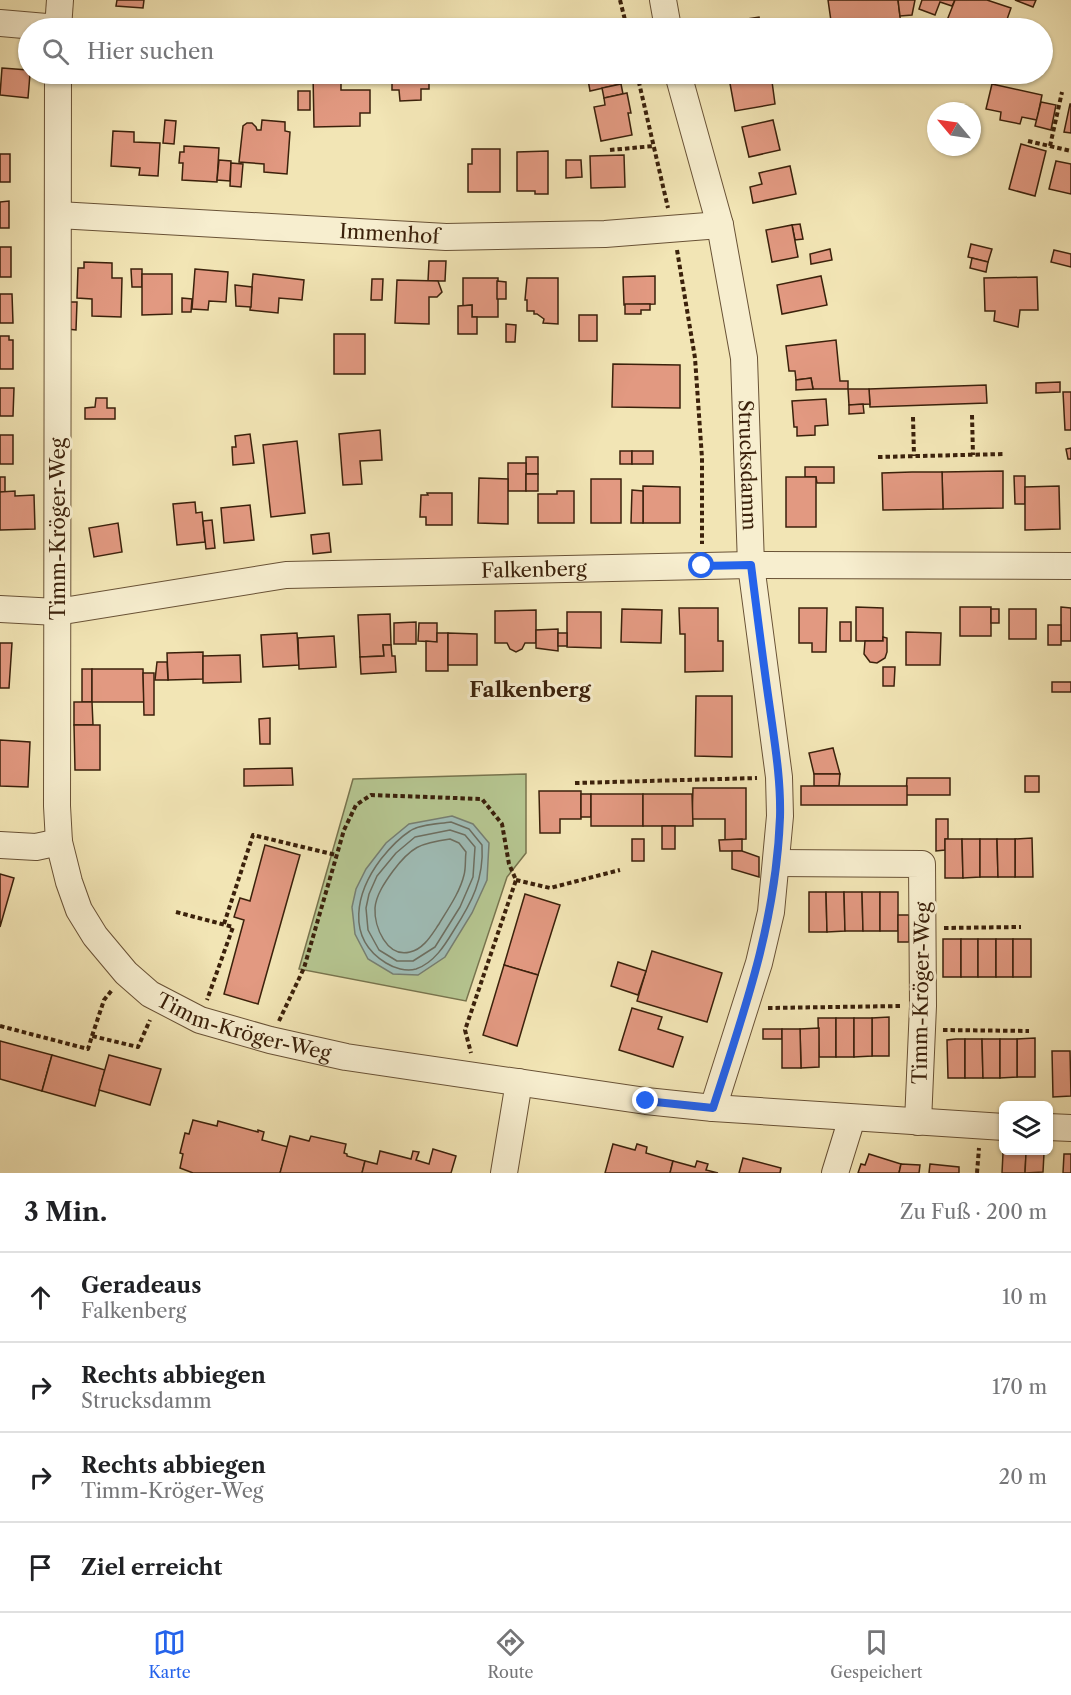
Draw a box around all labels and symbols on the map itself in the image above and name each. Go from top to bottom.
north arrow [927,102,981,156]
street label: Immenhof [339,219,443,249]
street label: Strucksdamm [733,399,762,531]
street label: Timm-Kröger-Weg [46,437,70,620]
route start [688,552,714,578]
street label: Falkenberg [481,557,587,583]
district label: Falkenberg [469,677,592,702]
street label: Timm-Kröger-Weg [907,901,935,1084]
street label: Timm-Kröger-Weg [152,988,334,1065]
route end [632,1087,658,1113]

